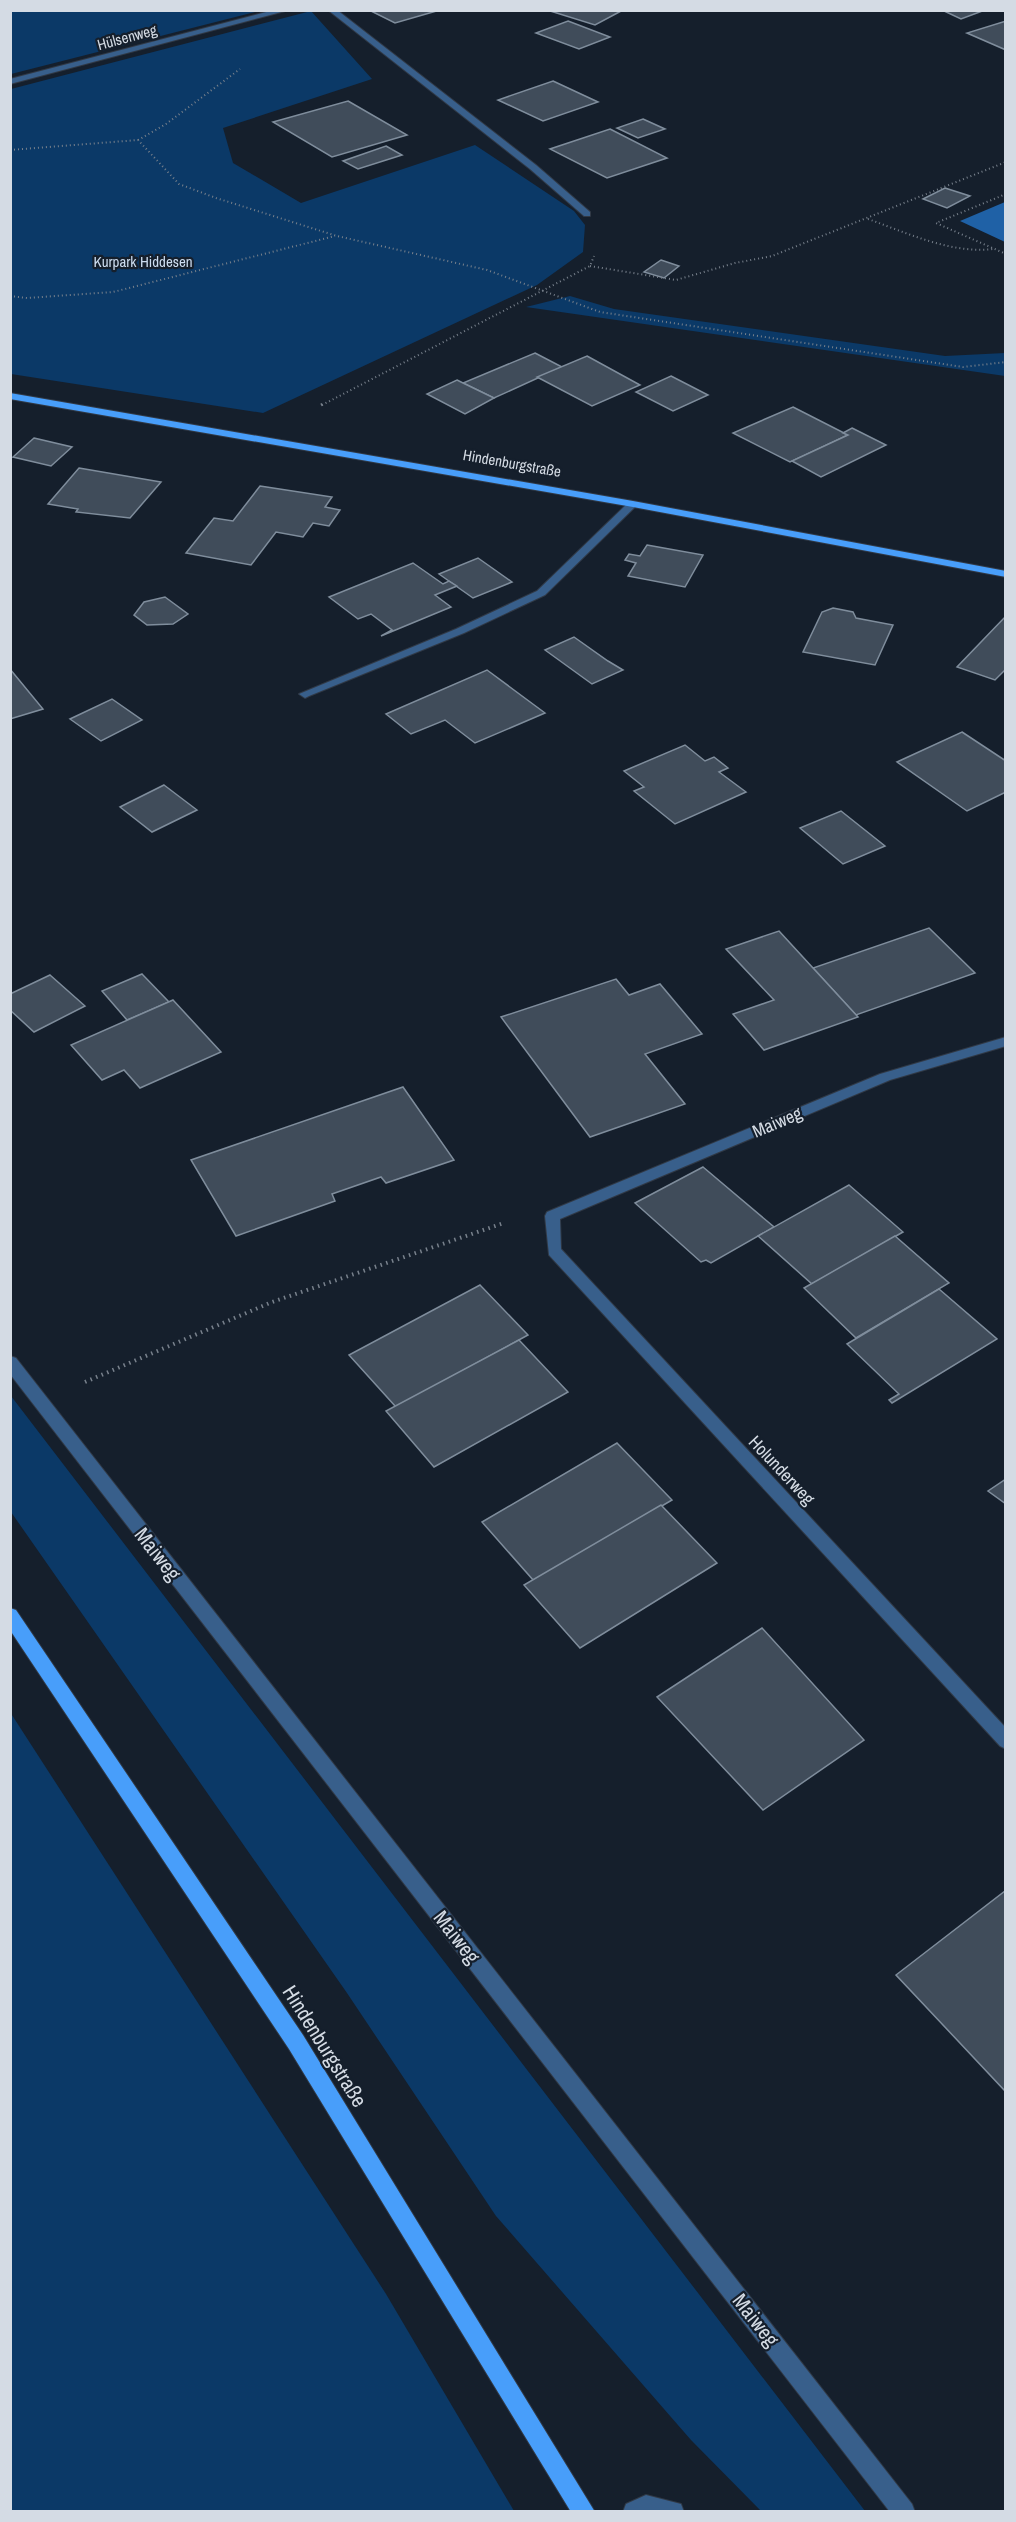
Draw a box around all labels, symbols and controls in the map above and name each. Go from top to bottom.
street label: Hülsenweg [95,19,159,55]
park label: Kurpark Hiddesen [93,251,193,272]
street label: Hindenburgstraße [461,444,563,482]
street label: Maiweg [748,1100,806,1144]
street label: Holunderweg [743,1430,821,1511]
street label: Maiweg [128,1521,188,1587]
street label: Maiweg [427,1904,487,1970]
street label: Hindenburgstraße [276,1979,374,2113]
street label: Maiweg [726,2287,786,2353]

